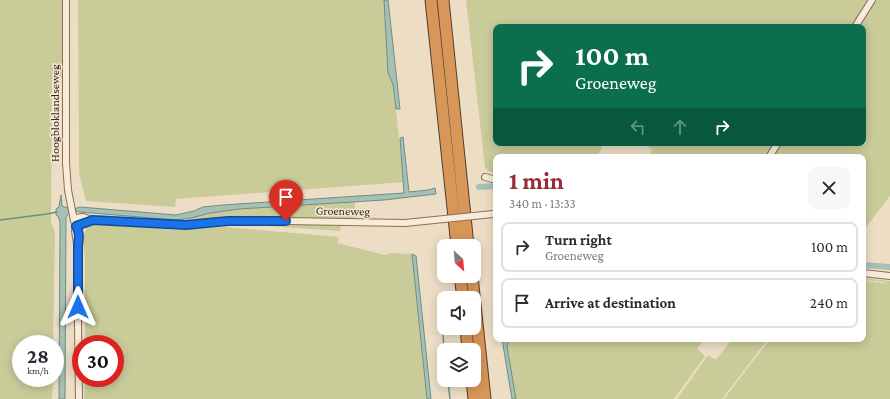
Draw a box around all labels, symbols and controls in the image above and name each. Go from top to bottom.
icon: right [509,40,561,92]
text: 100 m [575,40,649,71]
street label: Hoogbloklandseweg [48,64,62,162]
text: Groeneweg [575,73,656,93]
icon: left [627,116,649,138]
icon: ahead [669,116,691,138]
icon: right [711,116,733,138]
text: 1 min [509,167,564,194]
button: close [808,167,850,209]
pin [269,180,303,221]
icon: arrive [275,186,297,208]
text: 340 m · 13:33 [509,196,576,211]
street label: Groeneweg [316,204,370,218]
text: Turn right [545,232,612,248]
icon: right [511,236,533,258]
north arrow [437,239,481,283]
map controls [437,239,481,387]
text: 100 m [811,239,848,255]
text: Groeneweg [545,248,604,263]
position arrow [57,286,99,328]
button: sound [437,291,481,335]
icon: arrive [511,292,533,314]
text: Arrive at destination [545,295,676,311]
text: 240 m [810,295,848,311]
speed limit sign: 30 [72,335,124,387]
button: layers [437,343,481,387]
text: 28 [27,345,49,367]
text: km/h [27,365,49,376]

